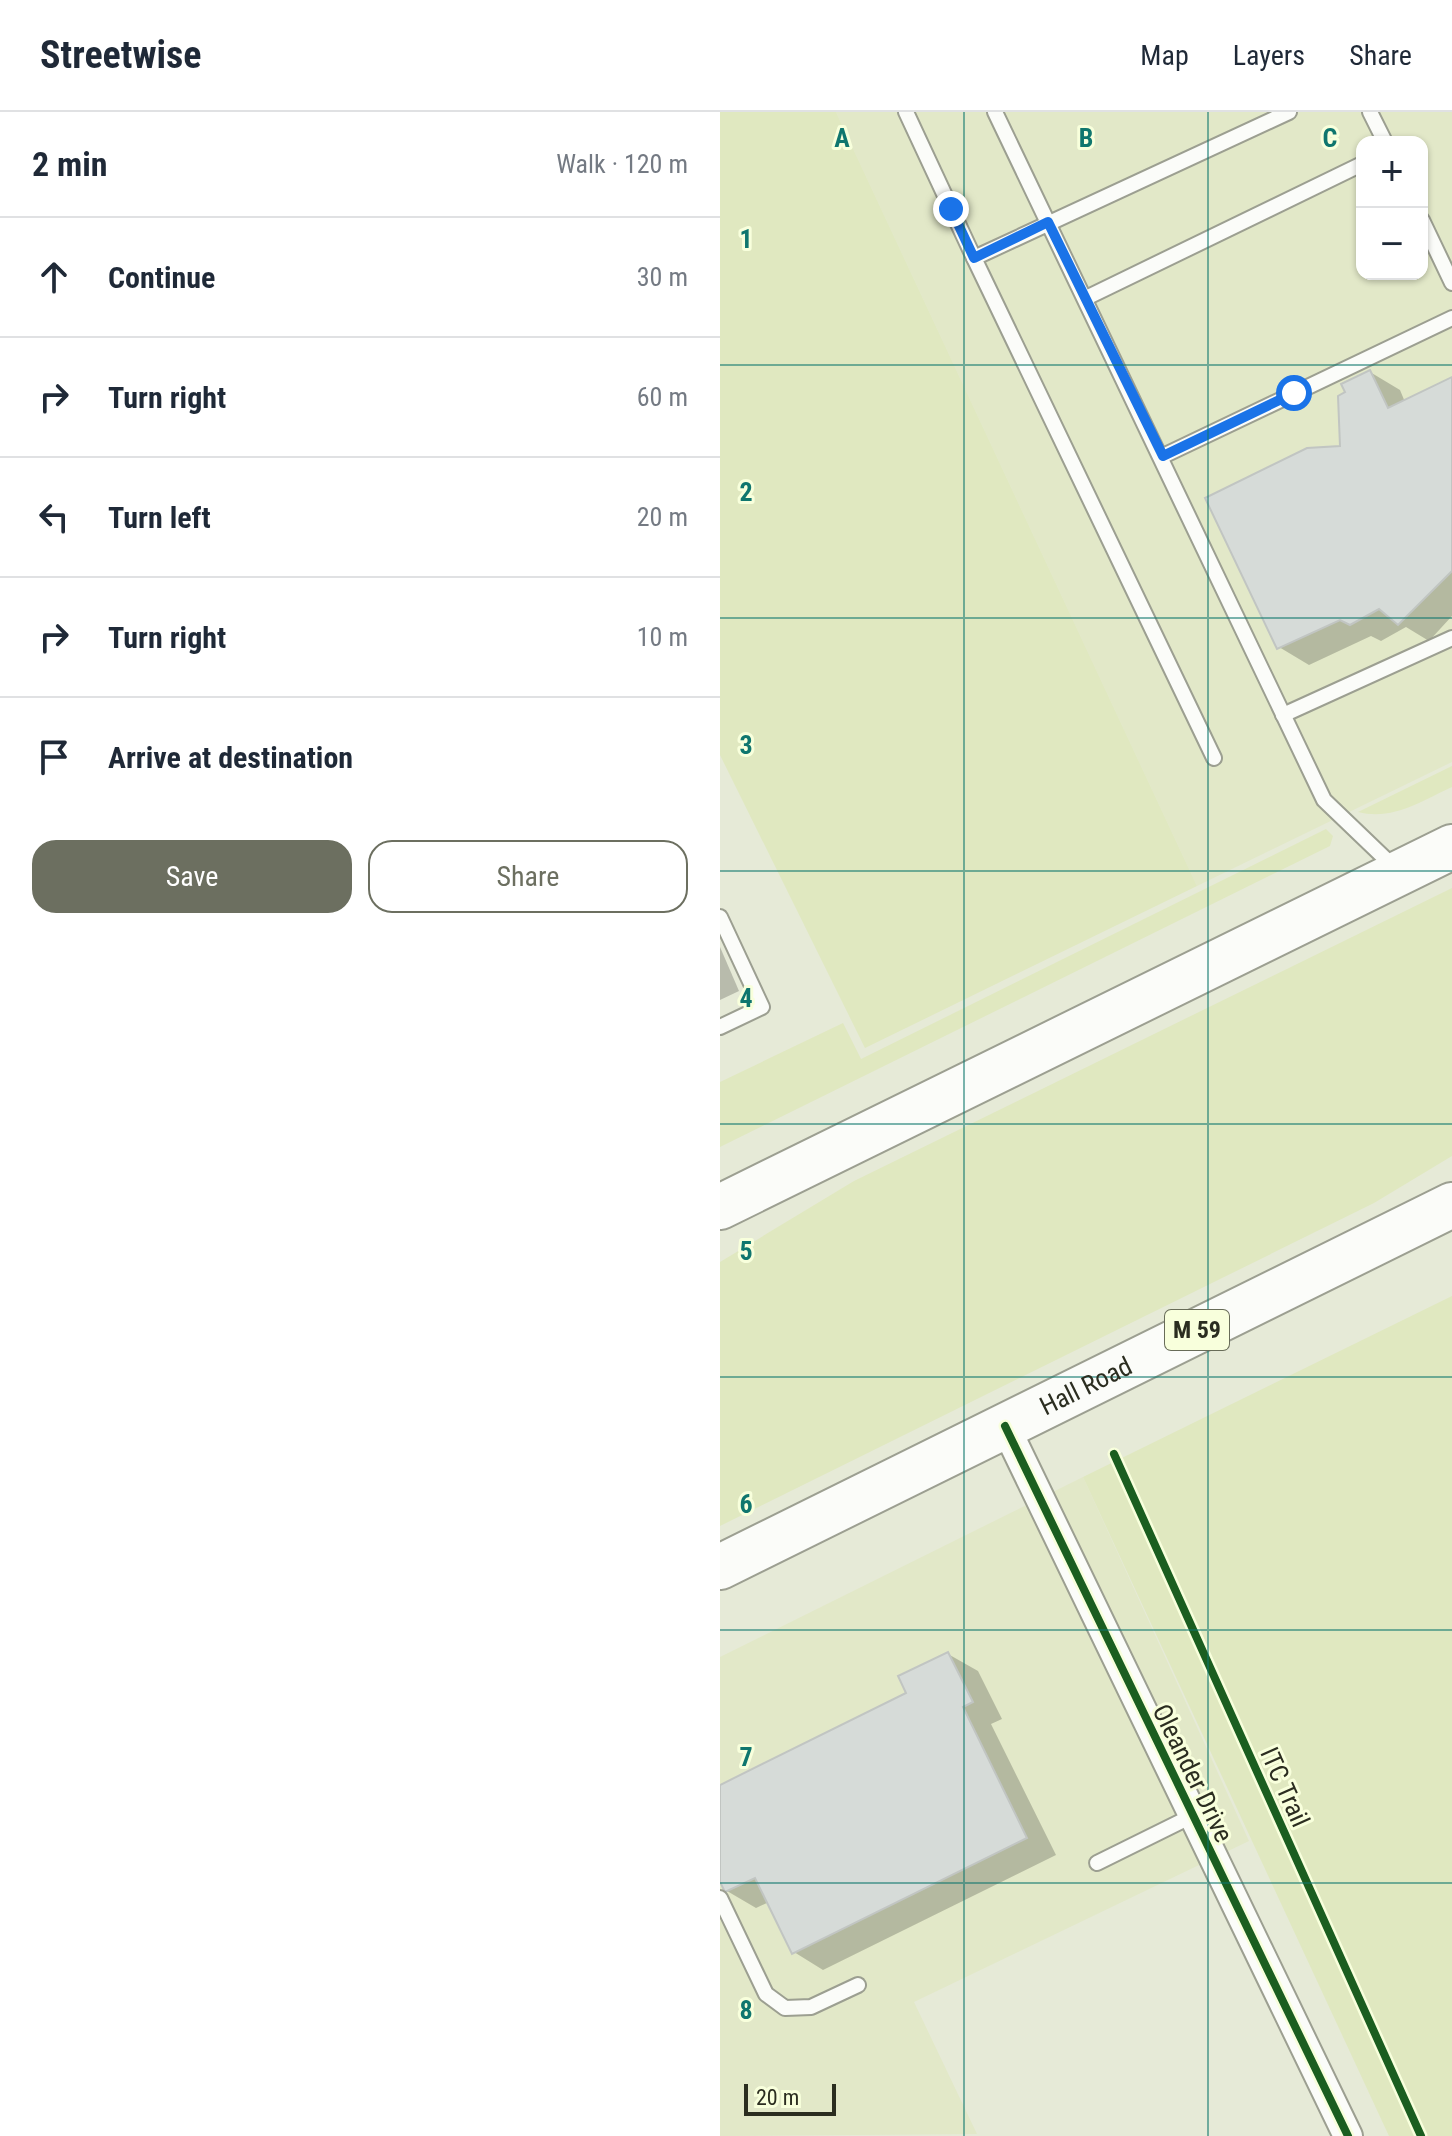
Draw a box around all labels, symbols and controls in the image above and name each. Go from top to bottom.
text: Streetwise [40,33,201,77]
text: Map [1140,39,1189,72]
text: Layers [1233,39,1305,72]
text: Share [1349,39,1412,72]
text: A [834,123,850,153]
text: B [1079,123,1093,153]
text: C [1323,123,1338,153]
map controls [1356,136,1428,280]
button: + [1356,136,1428,208]
text: 2 min [32,144,108,184]
text: Walk · 120 m [556,149,688,179]
route end [933,191,969,227]
button: − [1356,208,1428,280]
text: 1 [739,224,753,254]
icon: ahead [32,255,76,299]
text: Continue [108,260,215,295]
text: 30 m [637,262,688,292]
icon: right [32,375,76,419]
route start [1276,375,1312,411]
text: Turn right [108,380,226,415]
text: 60 m [637,382,688,412]
text: 2 [739,477,753,507]
icon: left [32,495,76,539]
text: Turn left [108,500,211,535]
text: 20 m [637,502,688,532]
icon: right [32,615,76,659]
text: Turn right [108,620,226,655]
text: 10 m [637,622,688,652]
text: 3 [739,730,753,760]
icon: arrive [32,735,76,779]
text: Arrive at destination [108,740,353,775]
button: Save [32,840,352,913]
button: Share [368,840,688,913]
text: 4 [739,983,753,1013]
text: 5 [739,1236,753,1266]
road number: M 59 [1165,1310,1229,1350]
street label: Hall Road [1035,1351,1137,1421]
text: 6 [739,1489,753,1519]
street label: Oleander Drive [1147,1699,1239,1847]
text: 7 [739,1742,753,1772]
street label: ITC Trail [1254,1743,1316,1831]
text: 8 [739,1995,753,2025]
scale bar [744,2080,836,2116]
text: 20 m [756,2085,799,2110]

